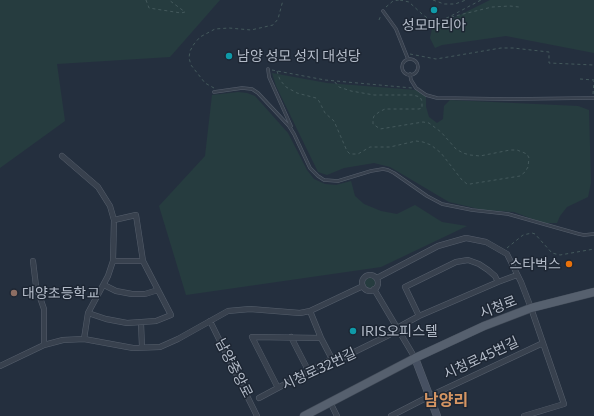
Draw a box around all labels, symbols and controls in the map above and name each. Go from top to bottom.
marker: 성모마리아 [429,5,439,15]
place label: 성모마리아 [402,17,466,33]
place label: 남양 성모 성지 대성당 [237,48,361,64]
marker: 남양 성모 성지 대성당 [224,51,234,61]
place label: 스타벅스 [509,256,561,272]
marker: 스타벅스 [564,259,574,269]
place label: 대양초등학교 [22,285,99,301]
marker: 대양초등학교 [9,288,19,298]
street label: 시청로 [477,292,519,322]
place label: IRIS오피스텔 [361,323,438,339]
marker: IRIS오피스텔 [348,326,358,336]
street label: 시청로45번길 [441,333,521,383]
street label: 남양중앙로 [212,335,256,401]
street label: 시청로32번길 [279,344,359,394]
district label: 남양리 [424,391,468,411]

